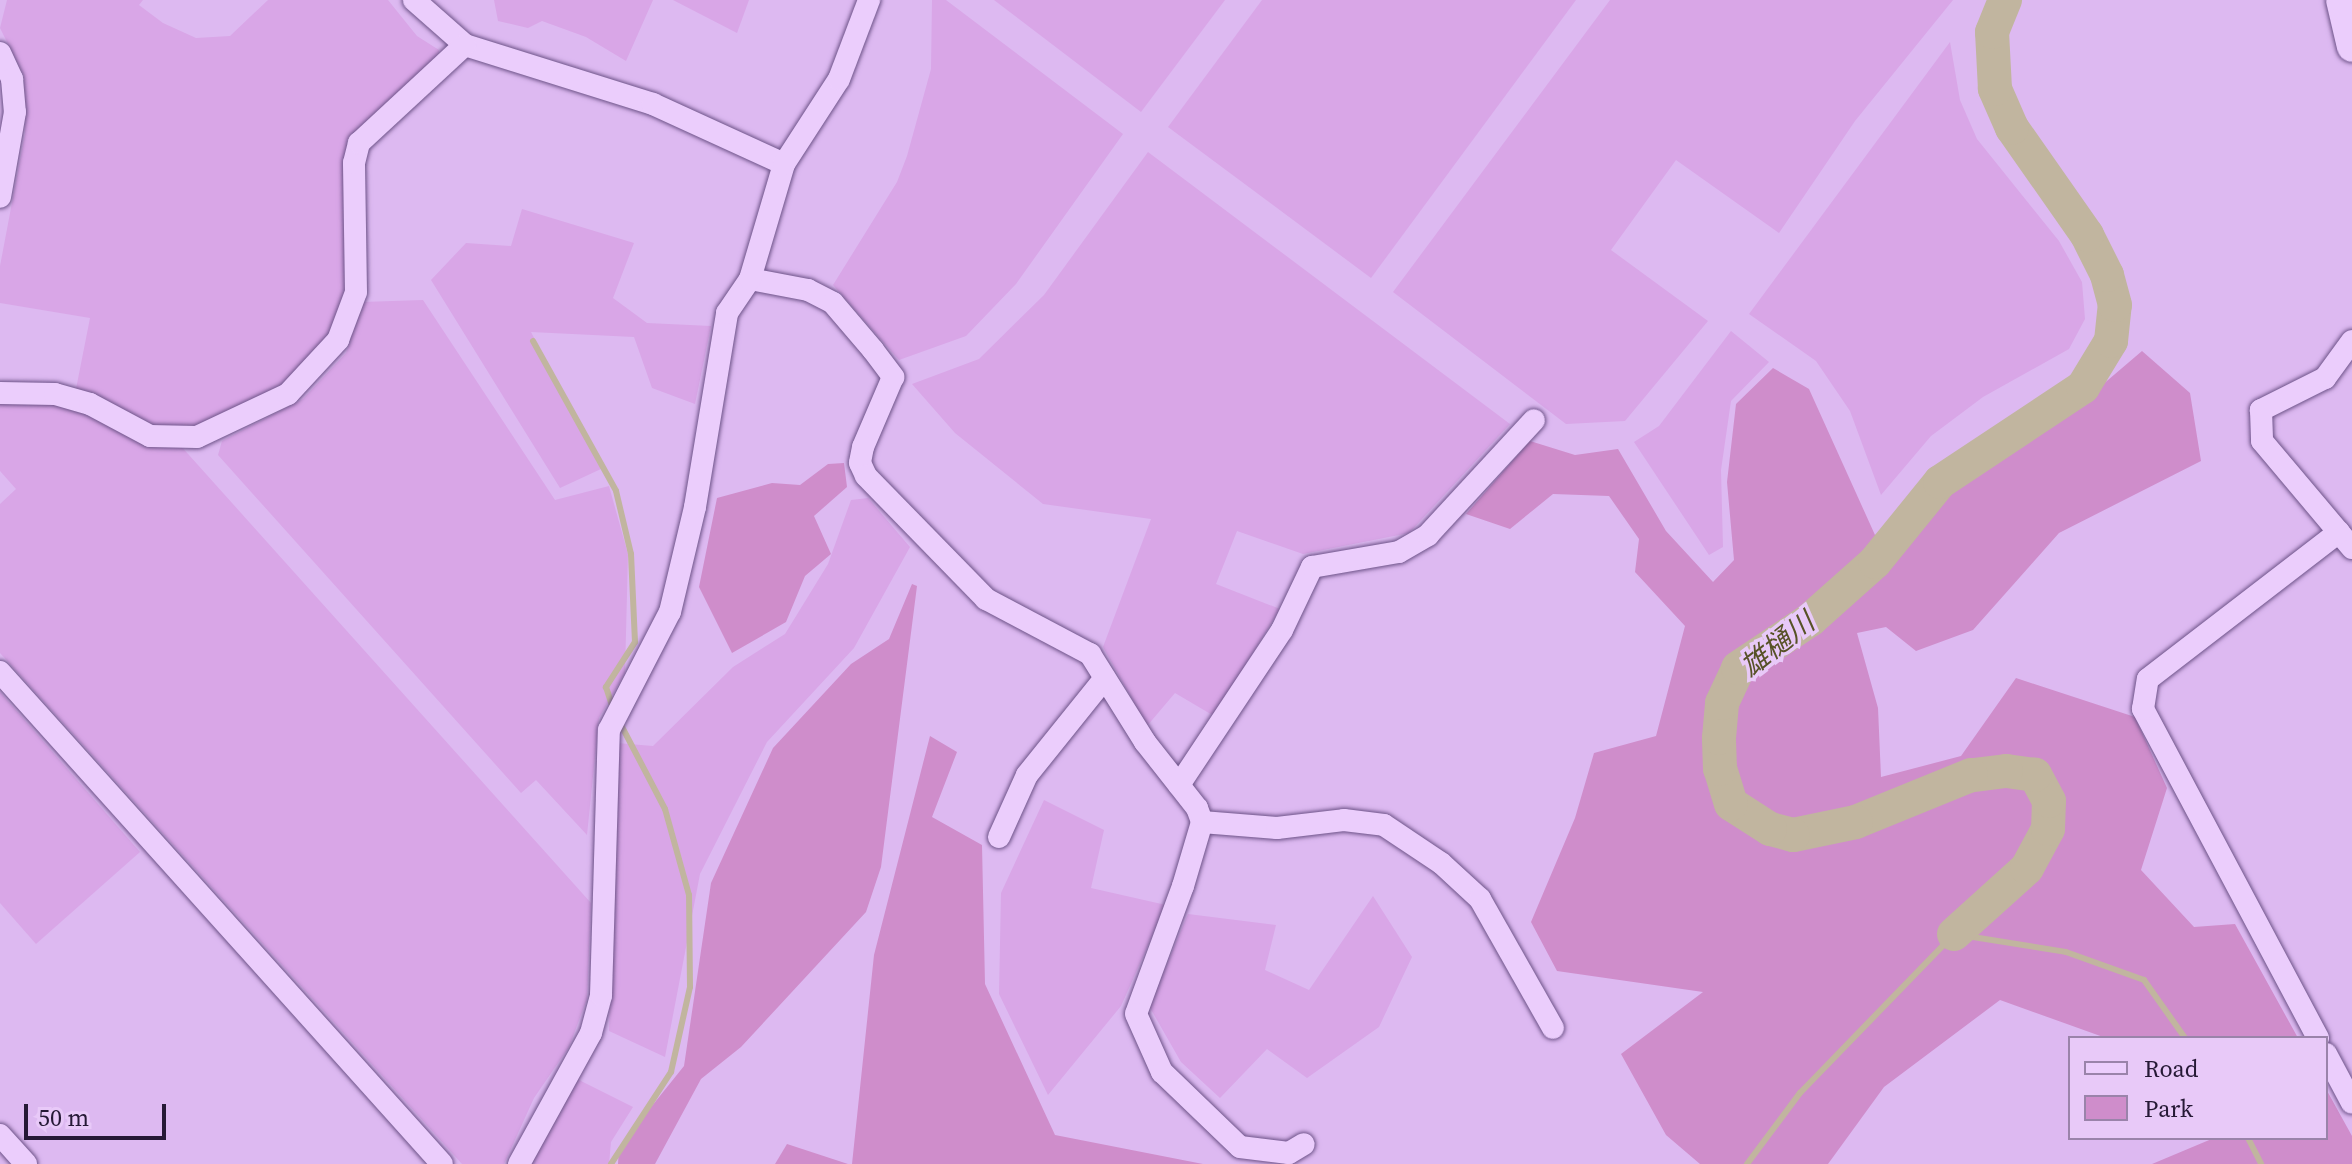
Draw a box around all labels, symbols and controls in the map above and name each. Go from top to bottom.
water label: 雄樋川 [1734,605,1820,683]
legend [2068,1036,2328,1140]
text: Road [2144,1052,2198,1085]
scale bar [28,1088,170,1138]
text: Park [2144,1092,2193,1125]
text: 50 m [38,1101,89,1134]

